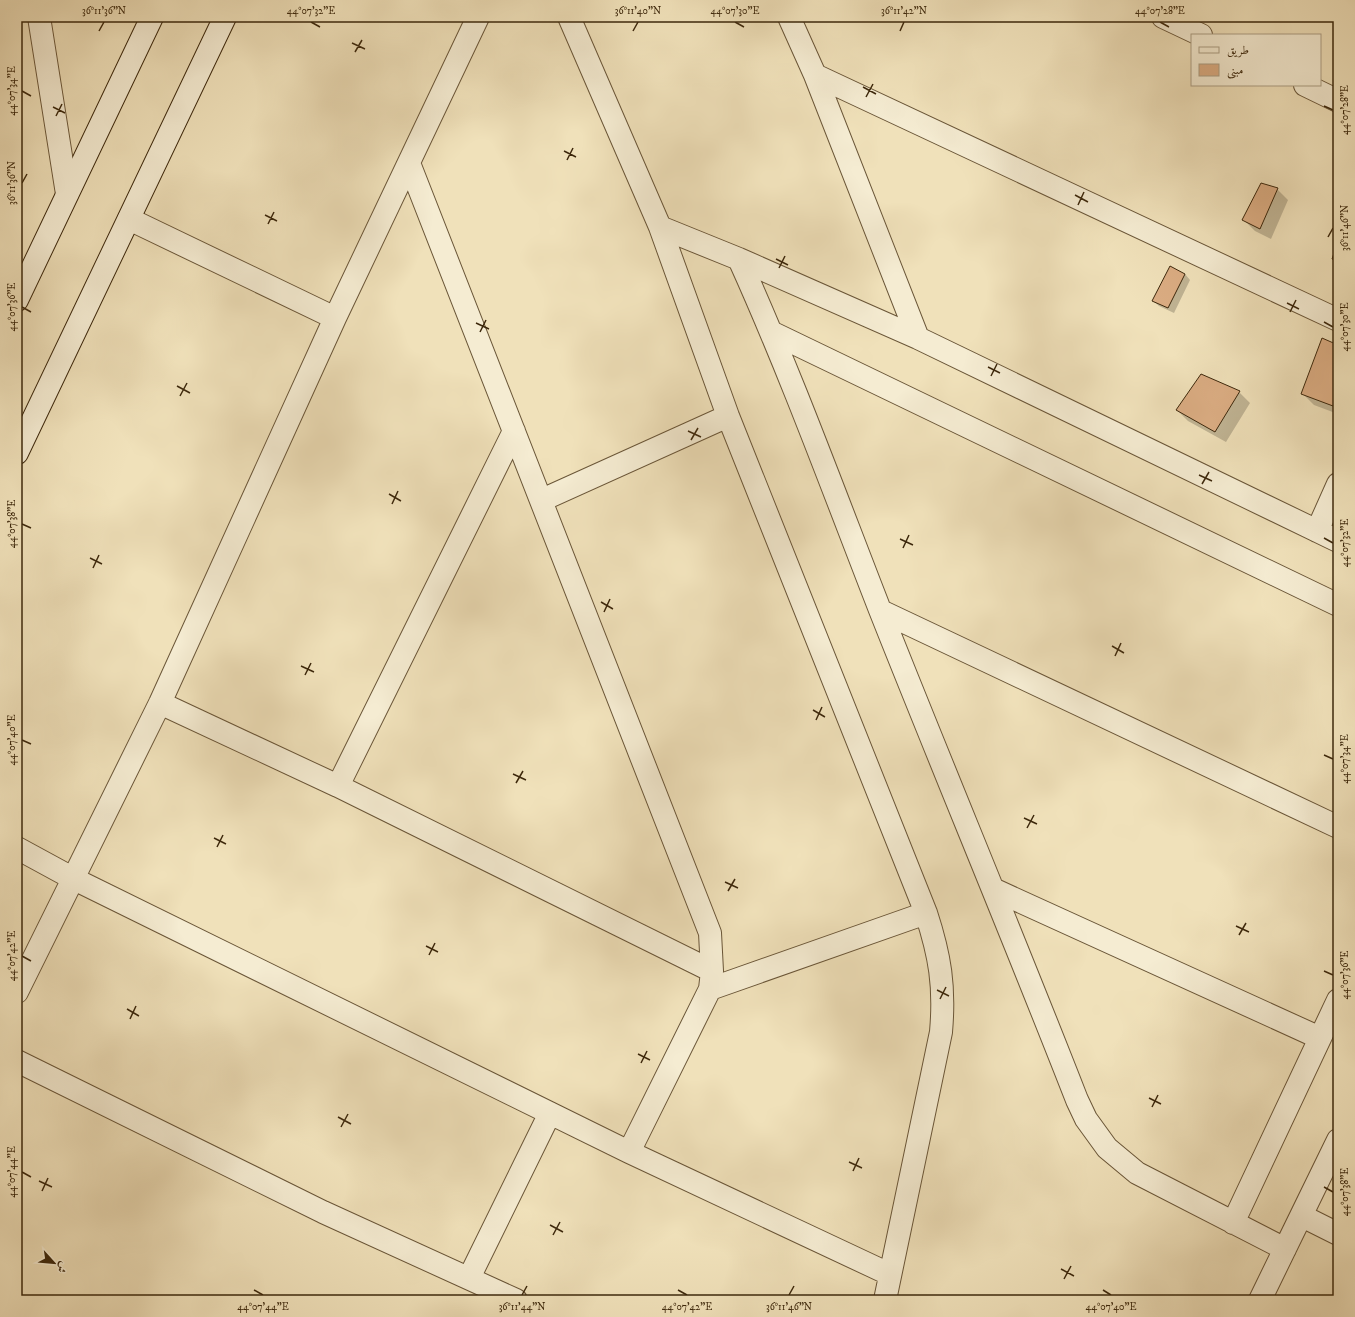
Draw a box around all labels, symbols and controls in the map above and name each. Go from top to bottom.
text: 36°11'36"N [82,5,126,17]
text: 44°07'32"E [287,5,335,17]
text: 36°11'40"N [615,5,661,17]
text: 44°07'30"E [710,5,760,17]
text: 36°11'42"N [881,5,927,17]
text: 44°07'28"E [1135,5,1185,17]
legend [1191,34,1321,86]
text: طريق [1227,43,1249,58]
text: مبنى [1227,63,1243,79]
text: 44°07'34"E [6,66,18,116]
text: 44°07'28"E [1339,85,1351,135]
text: 36°11'36"N [6,161,18,205]
text: 36°11'46"N [1339,205,1351,251]
text: 44°07'36"E [6,283,18,331]
text: 44°07'30"E [1339,302,1351,352]
text: 44°07'38"E [6,500,18,548]
text: 44°07'32"E [1339,519,1351,567]
text: 44°07'40"E [6,714,18,766]
text: 44°07'34"E [1339,734,1351,784]
text: 44°07'42"E [6,931,18,981]
text: 44°07'36"E [1339,951,1351,999]
text: 44°07'44"E [6,1146,18,1198]
text: 44°07'38"E [1339,1168,1351,1216]
north arrow [34,1243,74,1283]
text: ش [53,1259,71,1275]
text: 44°07'44"E [237,1301,289,1313]
text: 36°11'44"N [499,1301,545,1313]
text: 44°07'42"E [662,1301,712,1313]
text: 36°11'46"N [766,1301,812,1313]
text: 44°07'40"E [1085,1301,1137,1313]

